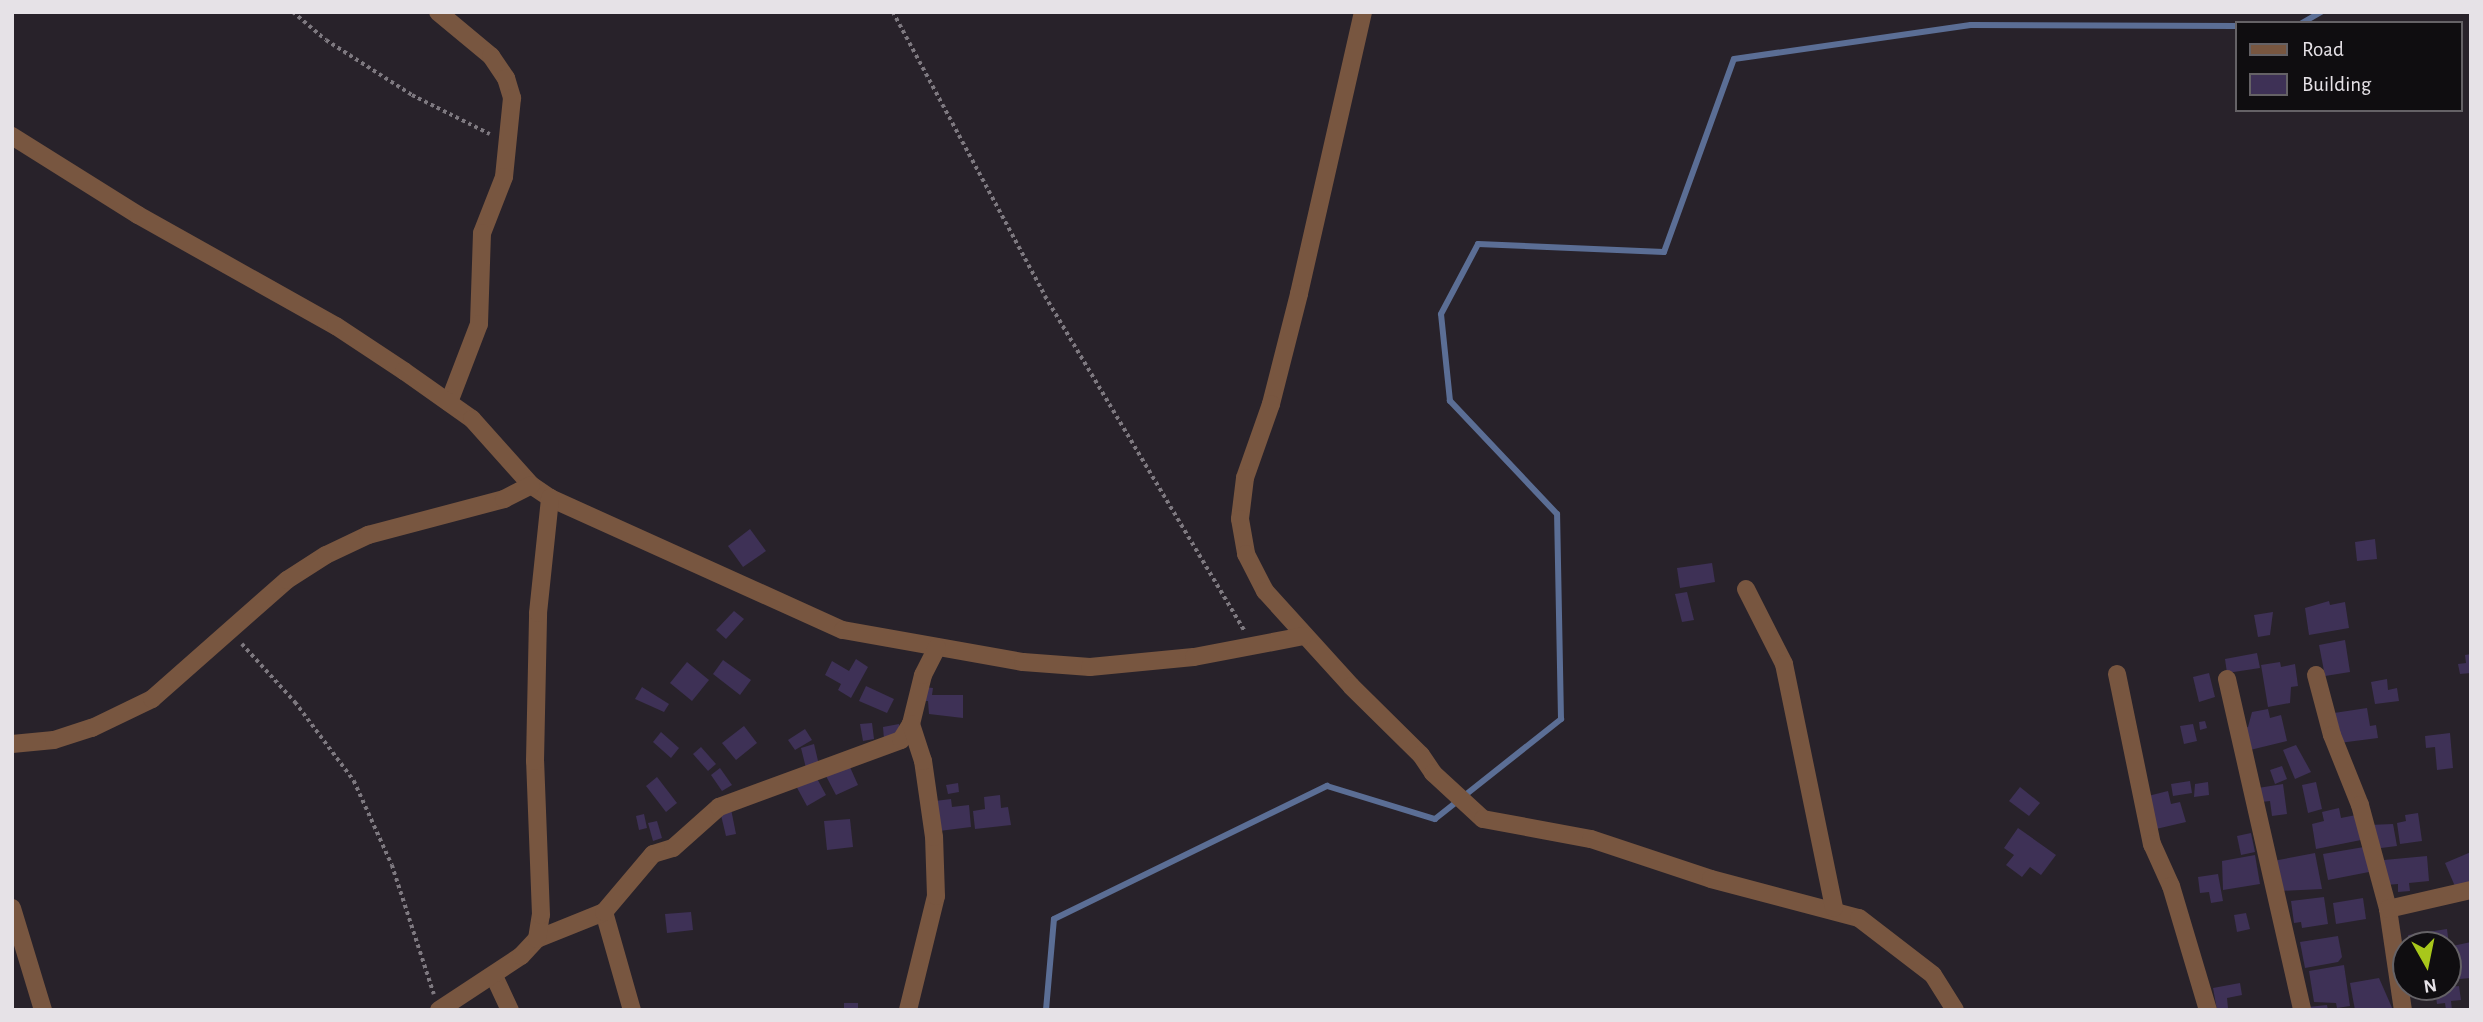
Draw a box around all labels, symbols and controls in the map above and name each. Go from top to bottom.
legend [2234,21,2462,112]
text: Road [2302,39,2344,60]
text: Building [2302,74,2371,95]
north arrow [2392,931,2462,1001]
text: N [2422,975,2438,996]

